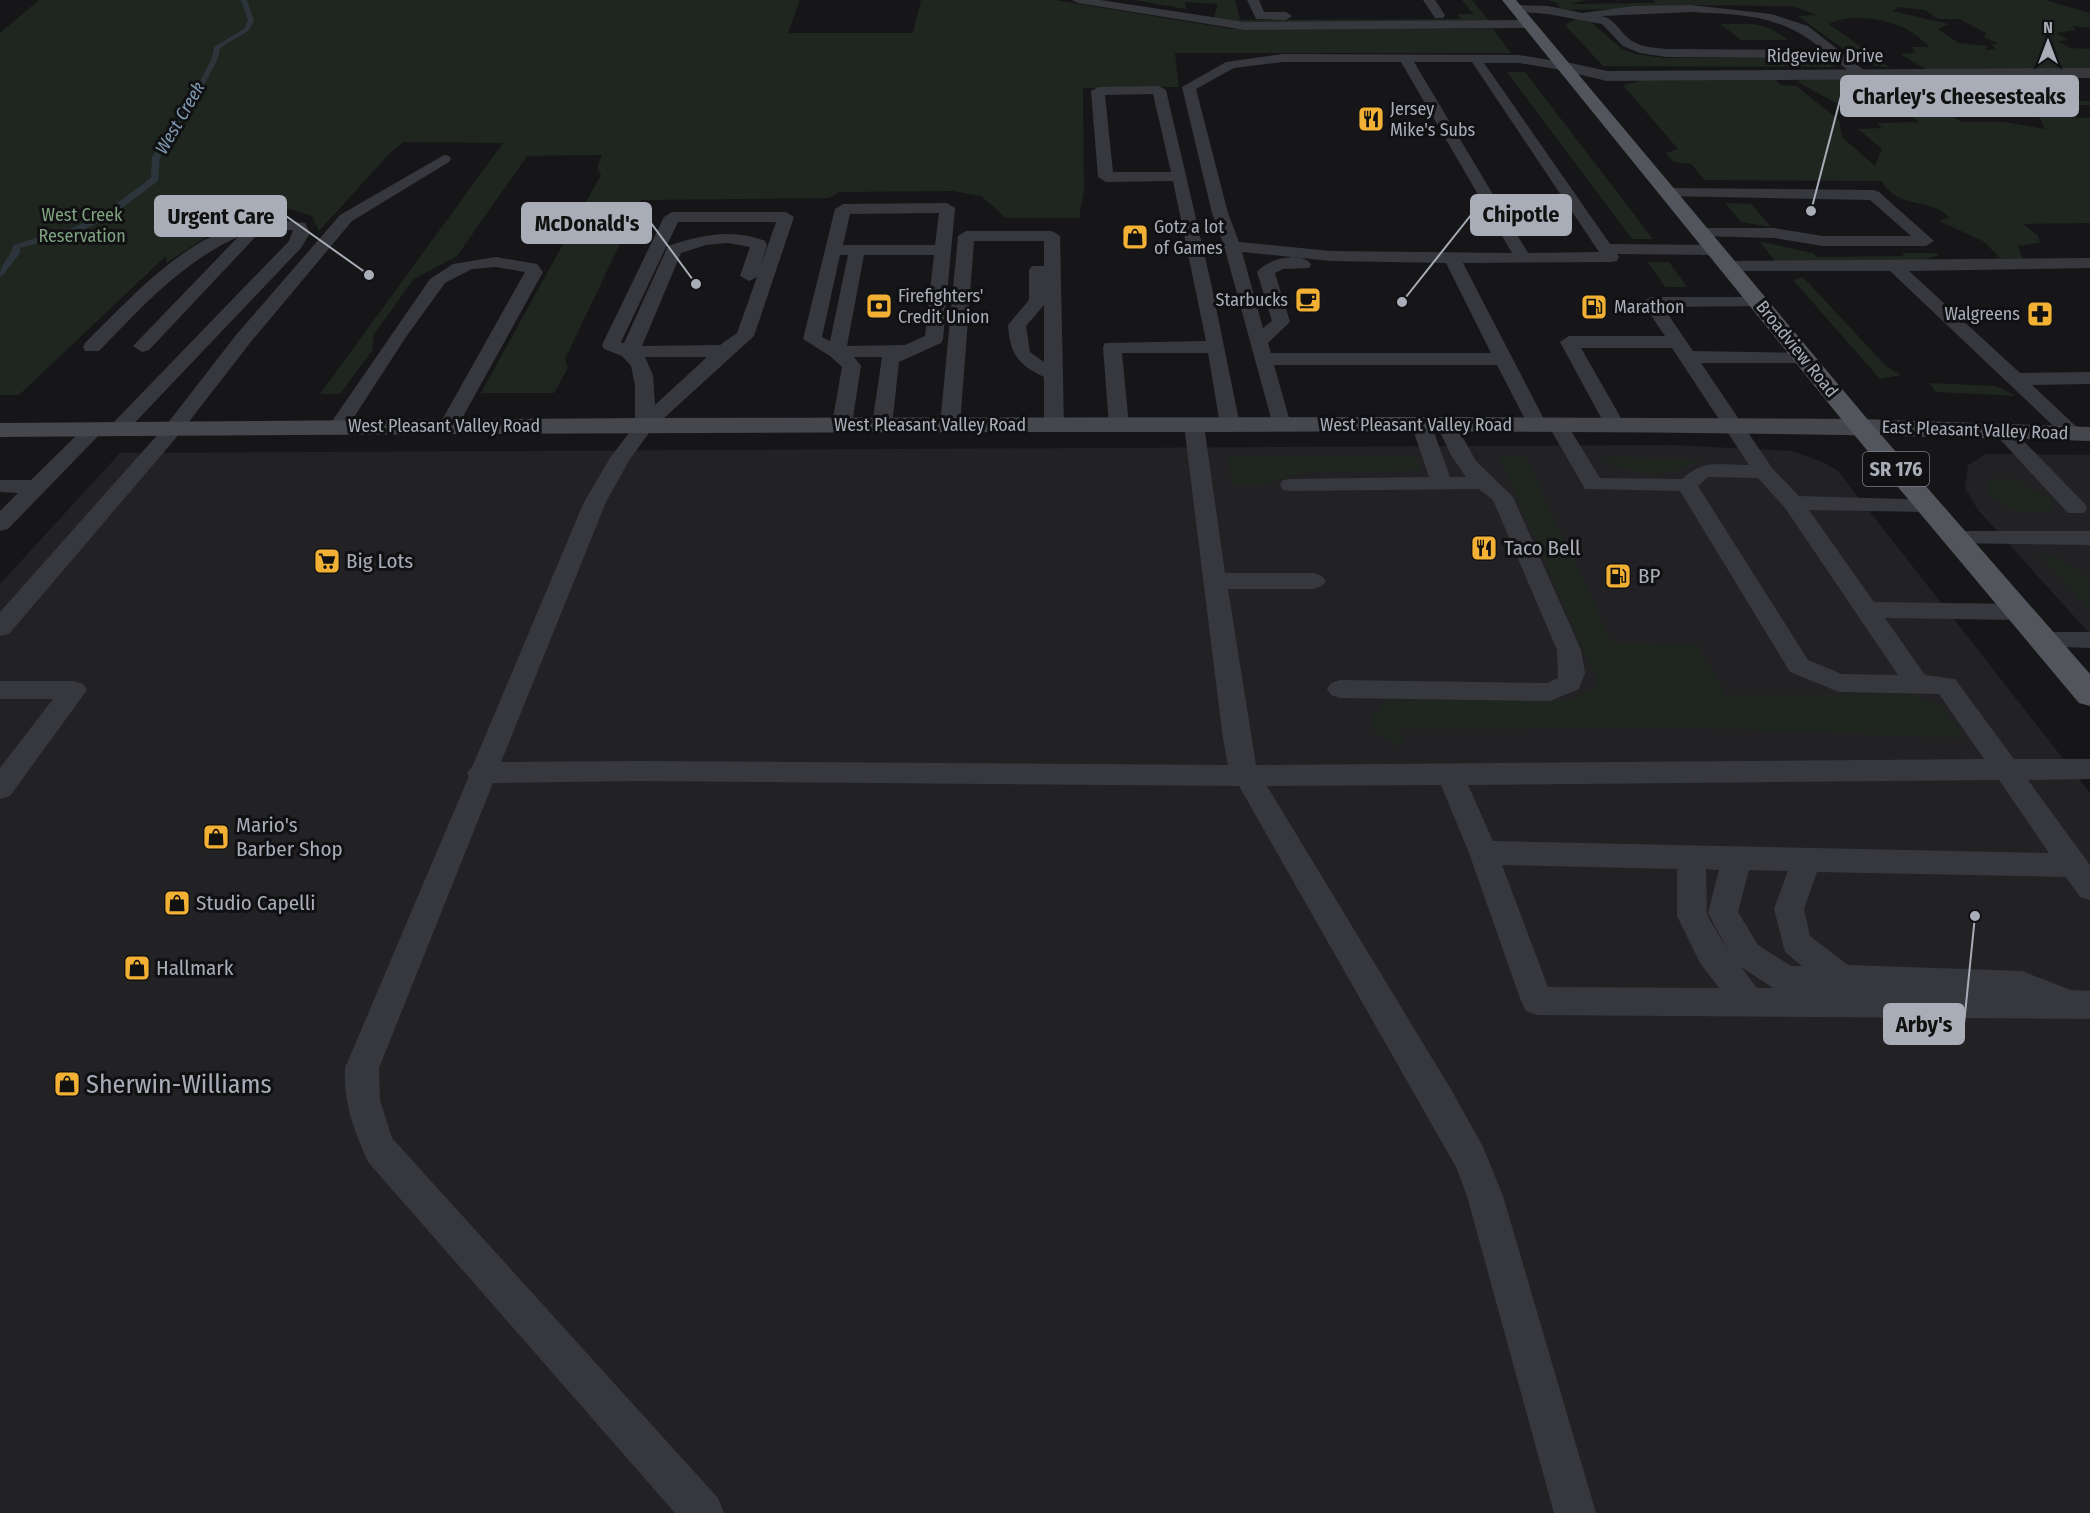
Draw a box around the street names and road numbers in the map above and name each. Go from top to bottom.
street label: Ridgeview Drive [1767,45,1883,67]
street label: Broadview Road [1751,296,1843,402]
street label: West Pleasant Valley Road [834,414,1026,436]
street label: West Pleasant Valley Road [1320,414,1512,436]
street label: West Pleasant Valley Road [348,415,540,437]
street label: East Pleasant Valley Road [1881,416,2069,444]
road number: SR 176 [1863,452,1929,486]

